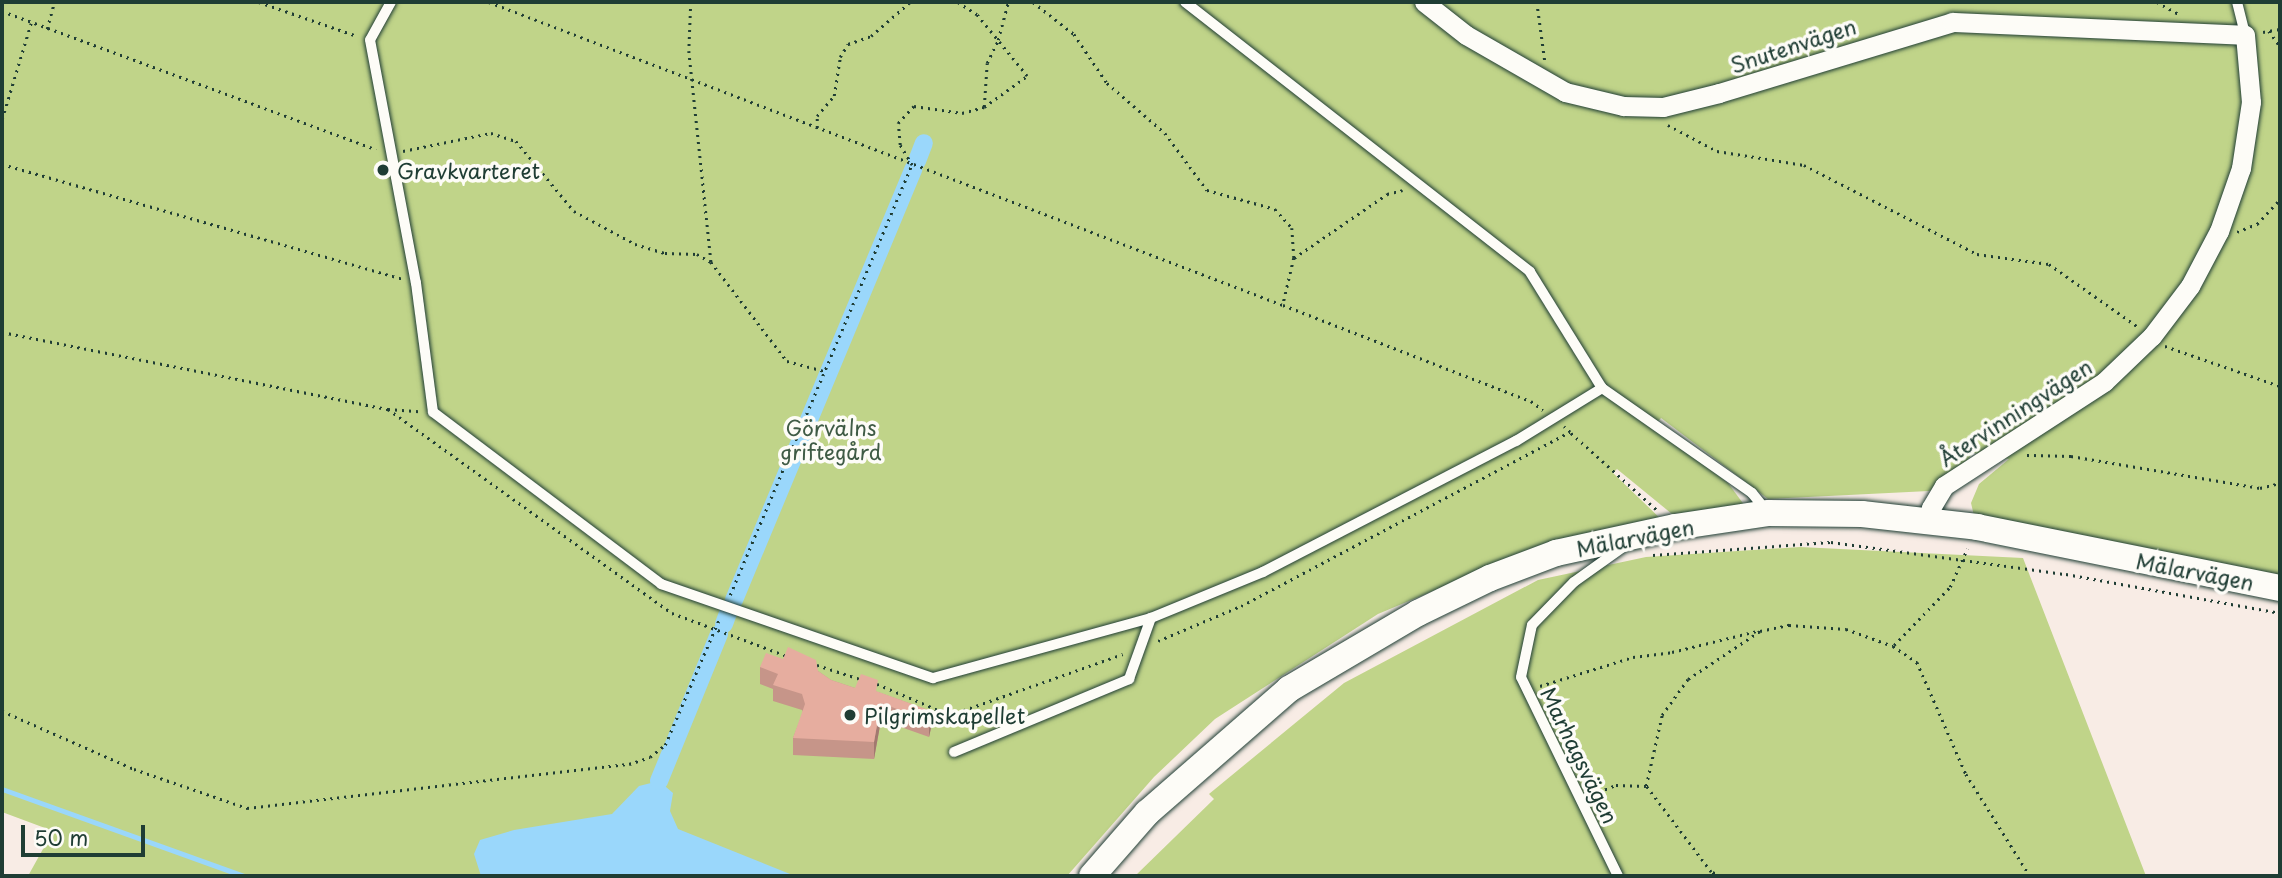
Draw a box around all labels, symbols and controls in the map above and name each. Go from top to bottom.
street label: Snutenvägen [1727,13,1859,77]
place label: Gravkvarteret [397,157,540,183]
marker: Gravkvarteret [375,162,391,178]
street label: Återvinningvägen [1934,353,2096,471]
park label: Görvälns griftegård [781,414,881,464]
street label: Mälarvägen [1574,513,1696,561]
street label: Mälarvägen [2134,547,2256,595]
street label: Marhagsvägen [1536,683,1624,827]
place label: Pilgrimskapellet [864,702,1025,728]
marker: Pilgrimskapellet [842,707,858,723]
scale bar [24,812,149,856]
text: 50 m [34,821,88,853]

